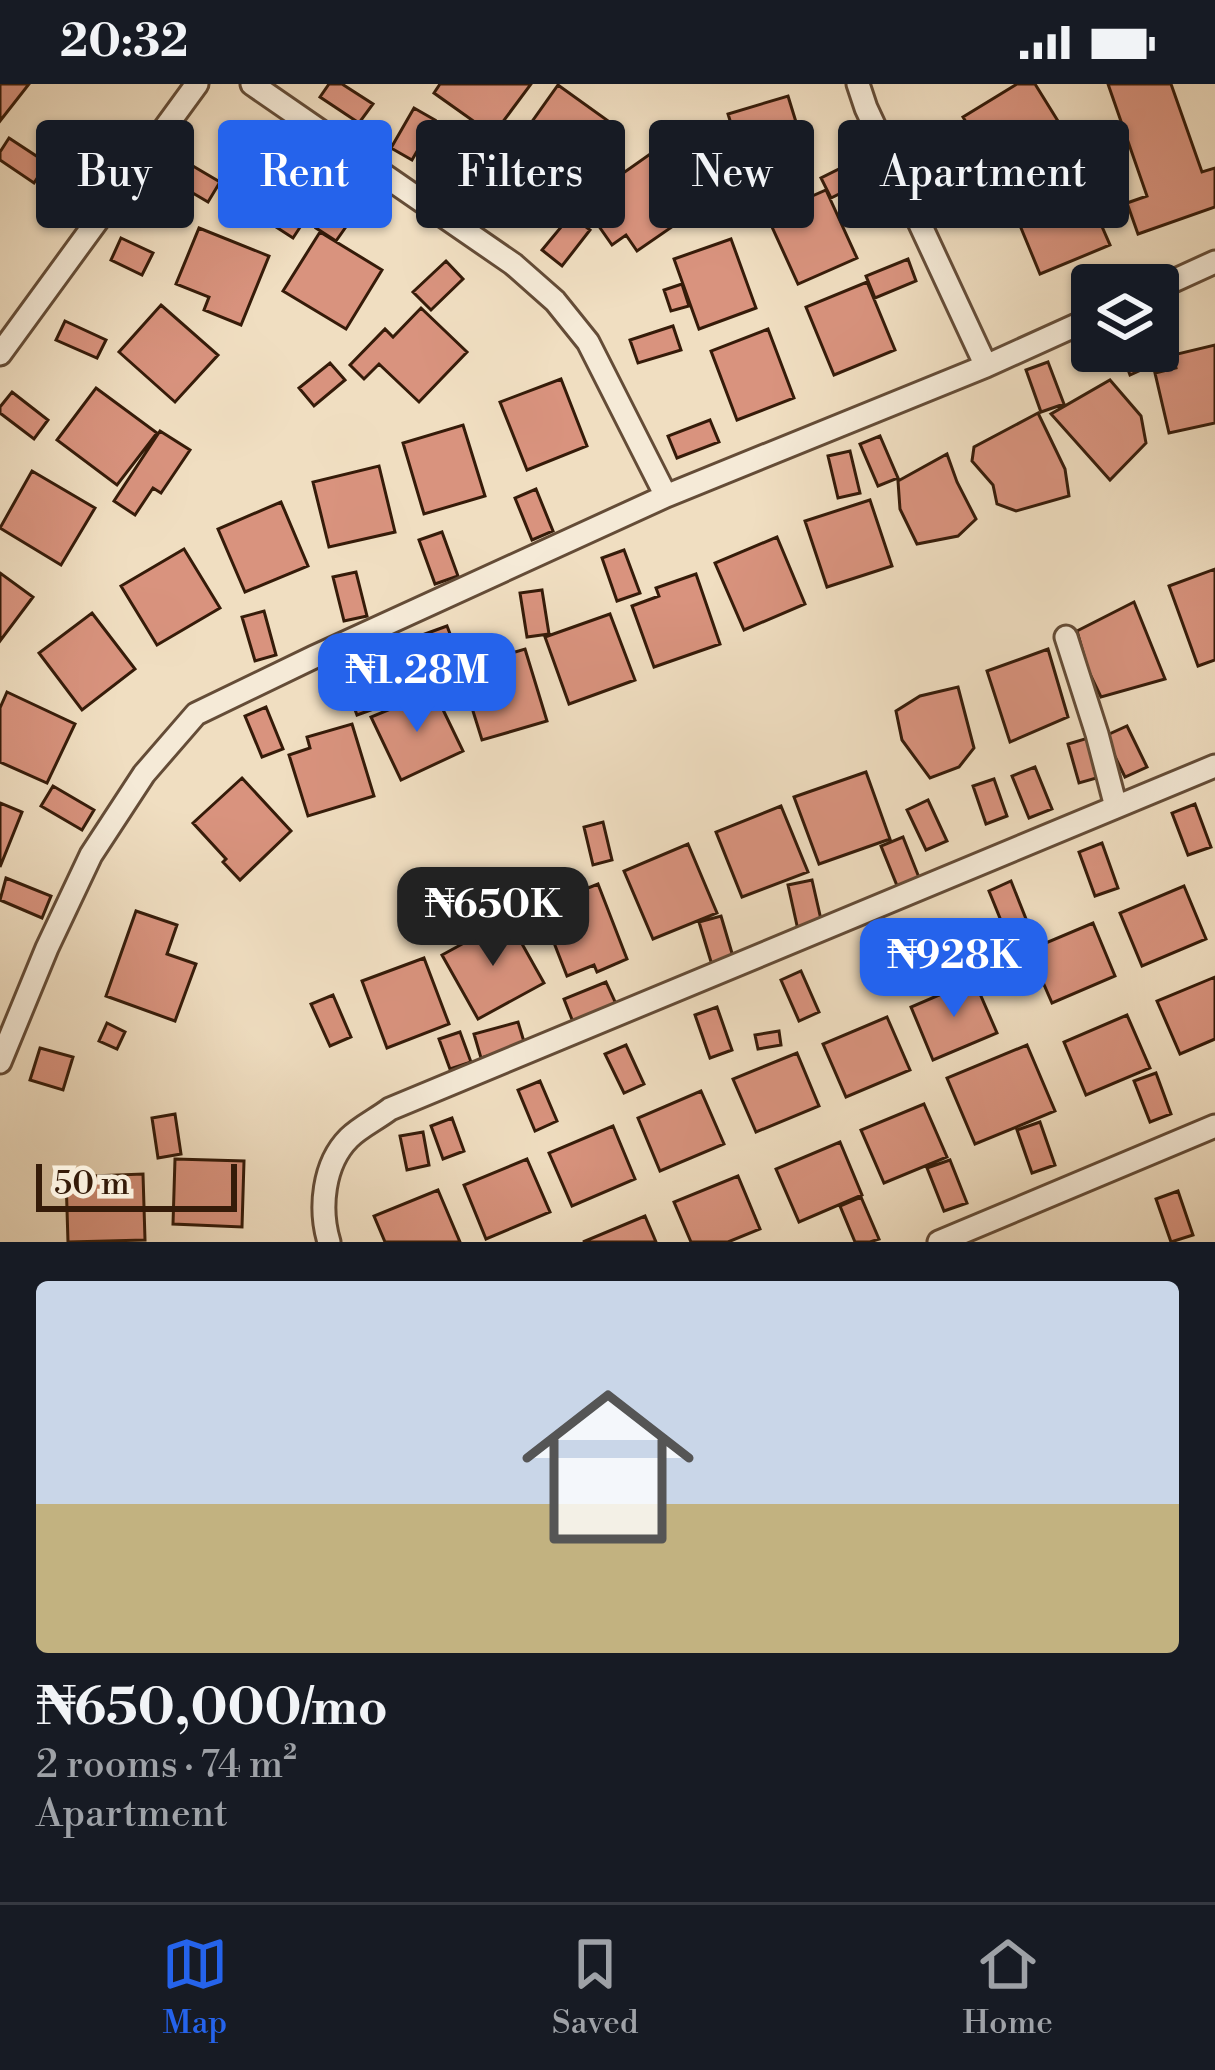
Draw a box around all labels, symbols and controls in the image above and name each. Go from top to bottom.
text: 20:32 [60,14,188,71]
chip: Buy [36,120,194,228]
chip: Rent [218,120,392,228]
chip: Filters [416,120,625,228]
chip: New [649,120,814,228]
chip: Apartment [838,120,1129,228]
map controls [1071,264,1179,372]
button: layers [1071,264,1179,372]
pin: ₦1.28M [319,633,515,735]
text: ₦1.28M [345,647,489,696]
pin: ₦650K [409,867,577,969]
text: ₦650K [424,881,562,930]
pin: ₦928K [870,918,1038,1020]
text: ₦928K [887,932,1021,981]
scale bar [36,1158,237,1211]
text: 50 m [54,1164,130,1205]
icon: home [500,1359,716,1575]
text: ₦650,000/mo [36,1677,388,1741]
text: 2 rooms · 74 m² [36,1741,297,1790]
text: Apartment [36,1790,228,1839]
tab: Map [162,1931,228,2044]
tab: Saved [552,1931,639,2044]
tab: Home [962,1931,1053,2044]

